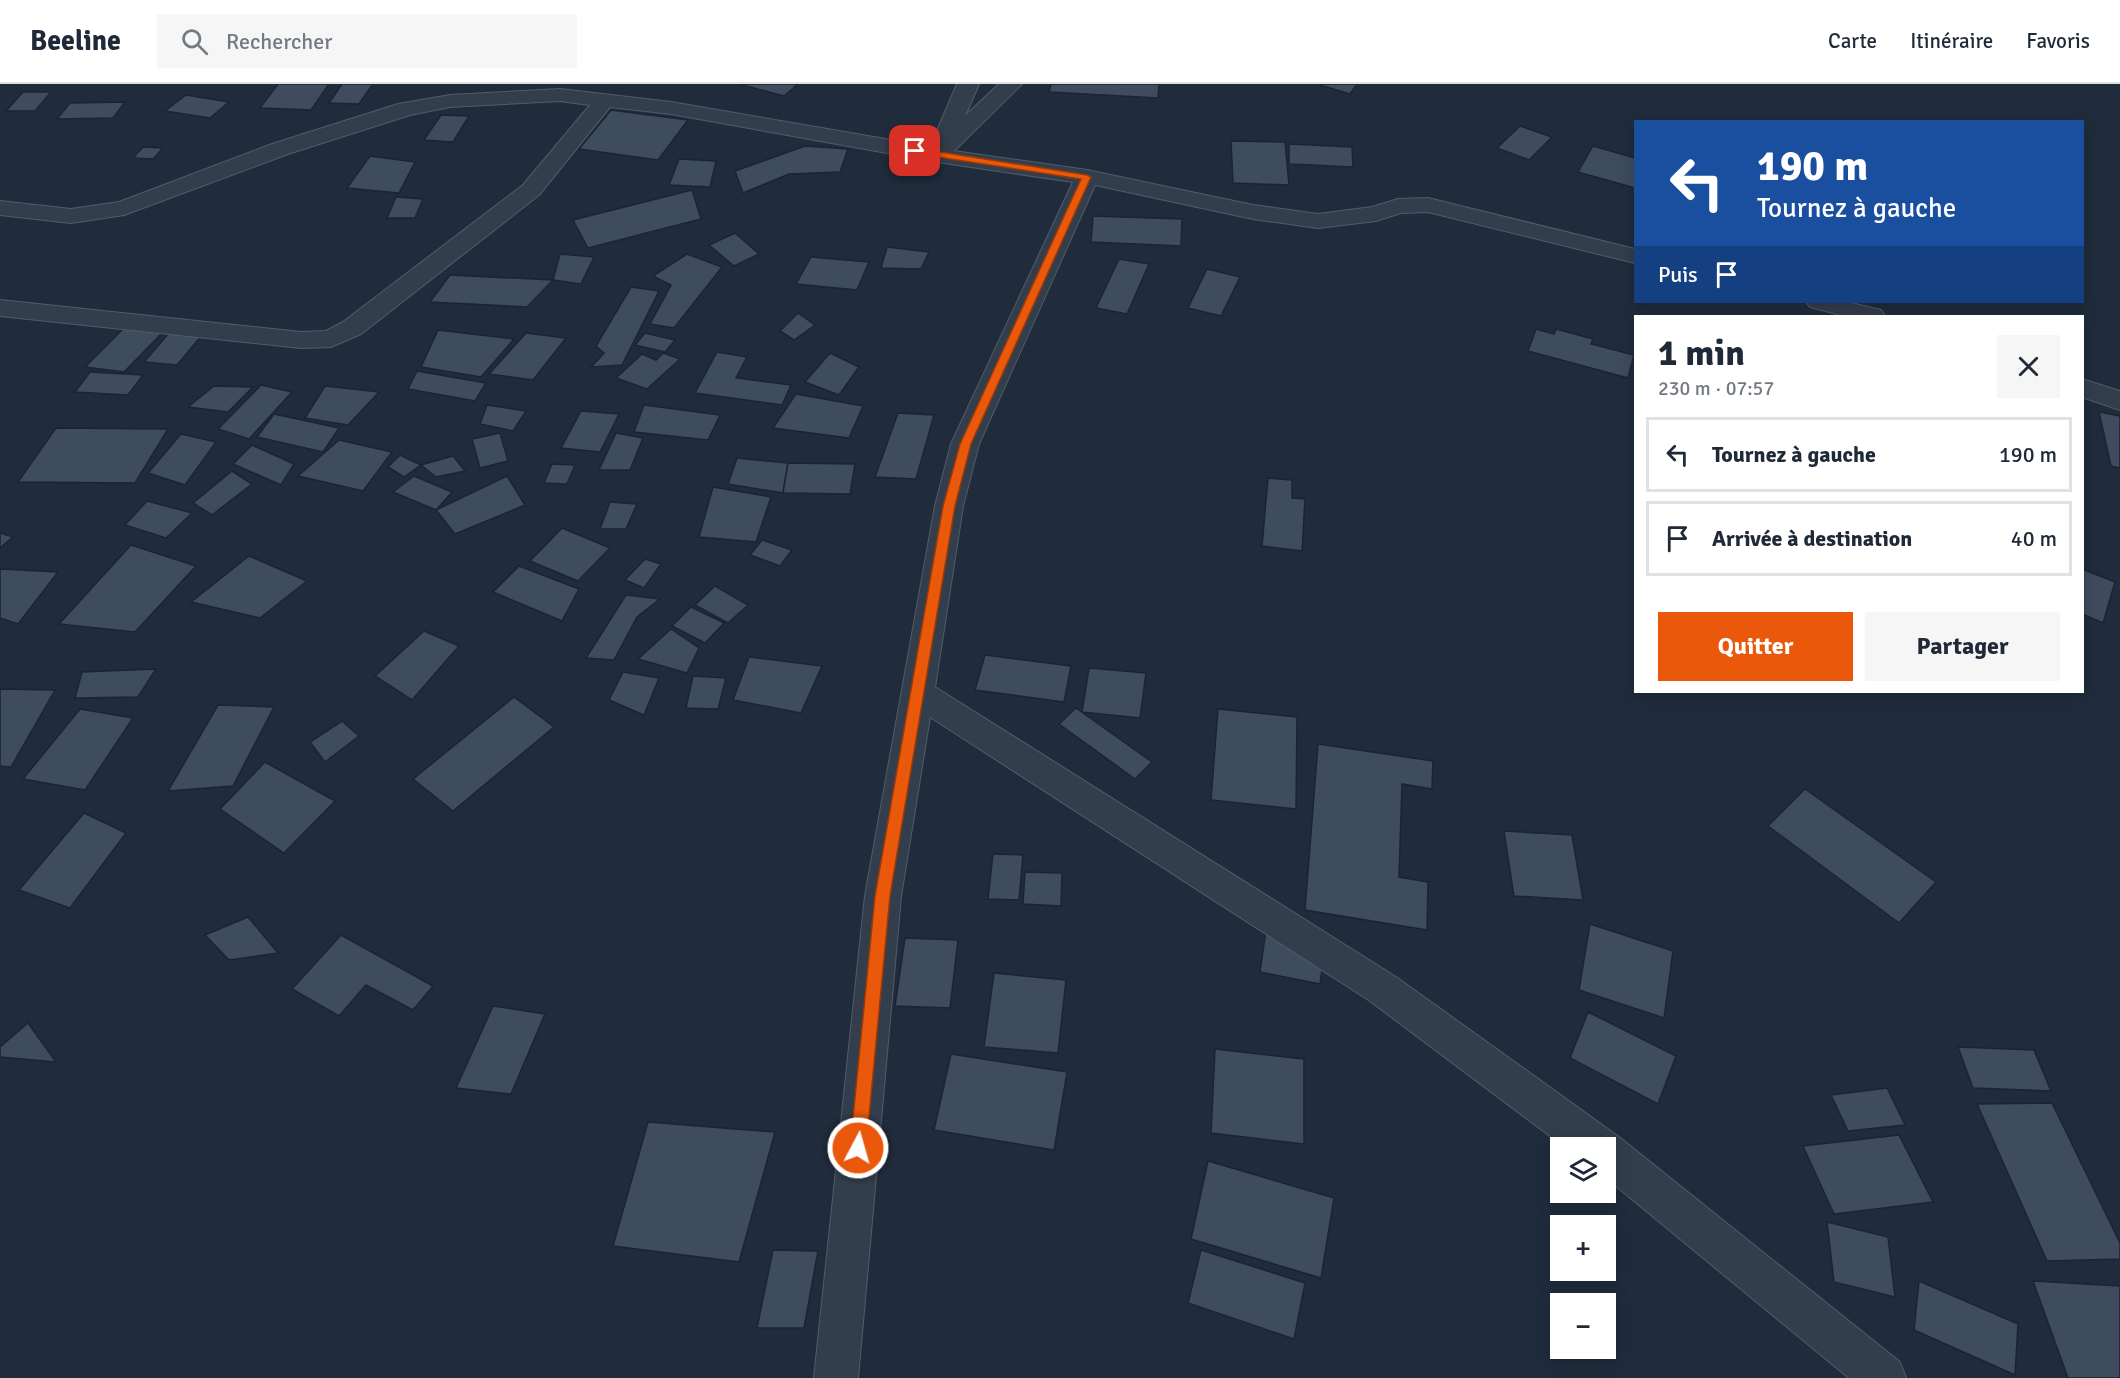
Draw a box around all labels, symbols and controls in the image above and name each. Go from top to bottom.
search box [157,14,577,68]
text: Beeline [30,24,121,58]
icon: search [178,25,211,58]
text: Rechercher [226,28,332,55]
text: Carte [1828,28,1877,54]
text: Itinéraire [1910,28,1993,54]
text: Favoris [2026,28,2090,54]
pin [889,125,940,176]
icon: arrive [898,134,931,167]
text: 190 m [1757,141,1868,192]
icon: left [1658,144,1736,222]
text: Tournez à gauche [1757,192,1956,225]
icon: arrive [1710,258,1743,291]
text: Puis [1658,261,1698,288]
text: 1 min [1658,331,1745,376]
button: close [1997,335,2060,398]
text: 230 m · 07:57 [1658,376,1774,401]
icon: left [1661,438,1694,471]
text: Tournez à gauche [1712,441,1876,468]
text: 190 m [1999,441,2057,468]
icon: arrive [1661,522,1694,555]
text: Arrivée à destination [1712,525,1912,552]
text: 40 m [2011,525,2057,552]
button: Quitter [1658,612,1853,681]
button: Partager [1865,612,2060,681]
position arrow [826,1116,890,1180]
map controls [1550,1137,1616,1359]
button: layers [1550,1137,1616,1203]
button: + [1550,1215,1616,1281]
button: − [1550,1293,1616,1359]

